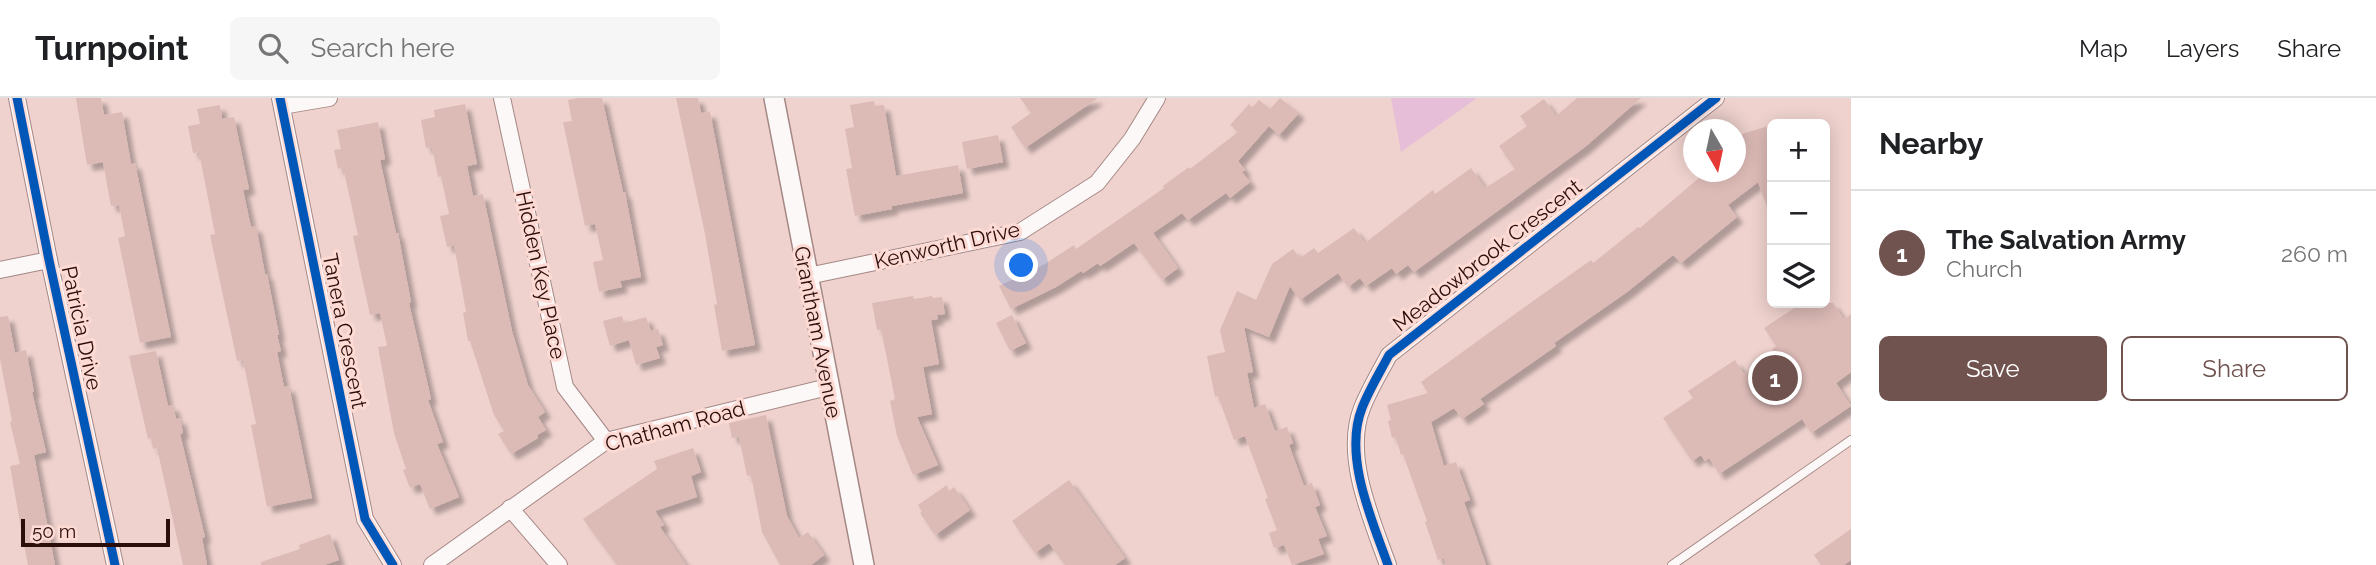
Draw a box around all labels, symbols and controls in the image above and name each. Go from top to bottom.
search box [230,17,720,80]
text: Turnpoint [35,29,188,68]
icon: search [254,29,292,67]
text: Search here [310,33,455,63]
text: Map [2079,34,2128,63]
text: Layers [2166,34,2239,63]
text: Share [2277,34,2341,63]
north arrow [1683,119,1746,182]
map controls [1767,119,1830,308]
button: + [1767,119,1830,182]
text: Nearby [1879,126,1983,161]
street label: Meadowbrook Crescent [1388,174,1586,336]
button: − [1767,182,1830,245]
street label: Hidden Key Place [511,189,571,361]
street label: Kenworth Drive [872,216,1022,274]
text: The Salvation Army [1946,225,2186,255]
text: 1 [1896,240,1908,267]
text: 260 m [2281,240,2348,267]
street label: Grantham Avenue [789,244,847,420]
button: layers [1767,245,1830,308]
your location [1004,248,1038,282]
street label: Tanera Crescent [318,251,372,411]
text: Church [1946,255,2023,282]
street label: Patricia Drive [57,264,107,392]
button: Save [1879,336,2107,401]
button: Share [2121,336,2348,401]
pin: 1 [1752,352,1798,404]
street label: Chatham Road [602,395,748,457]
scale bar [21,516,170,548]
text: 50 m [32,520,76,542]

